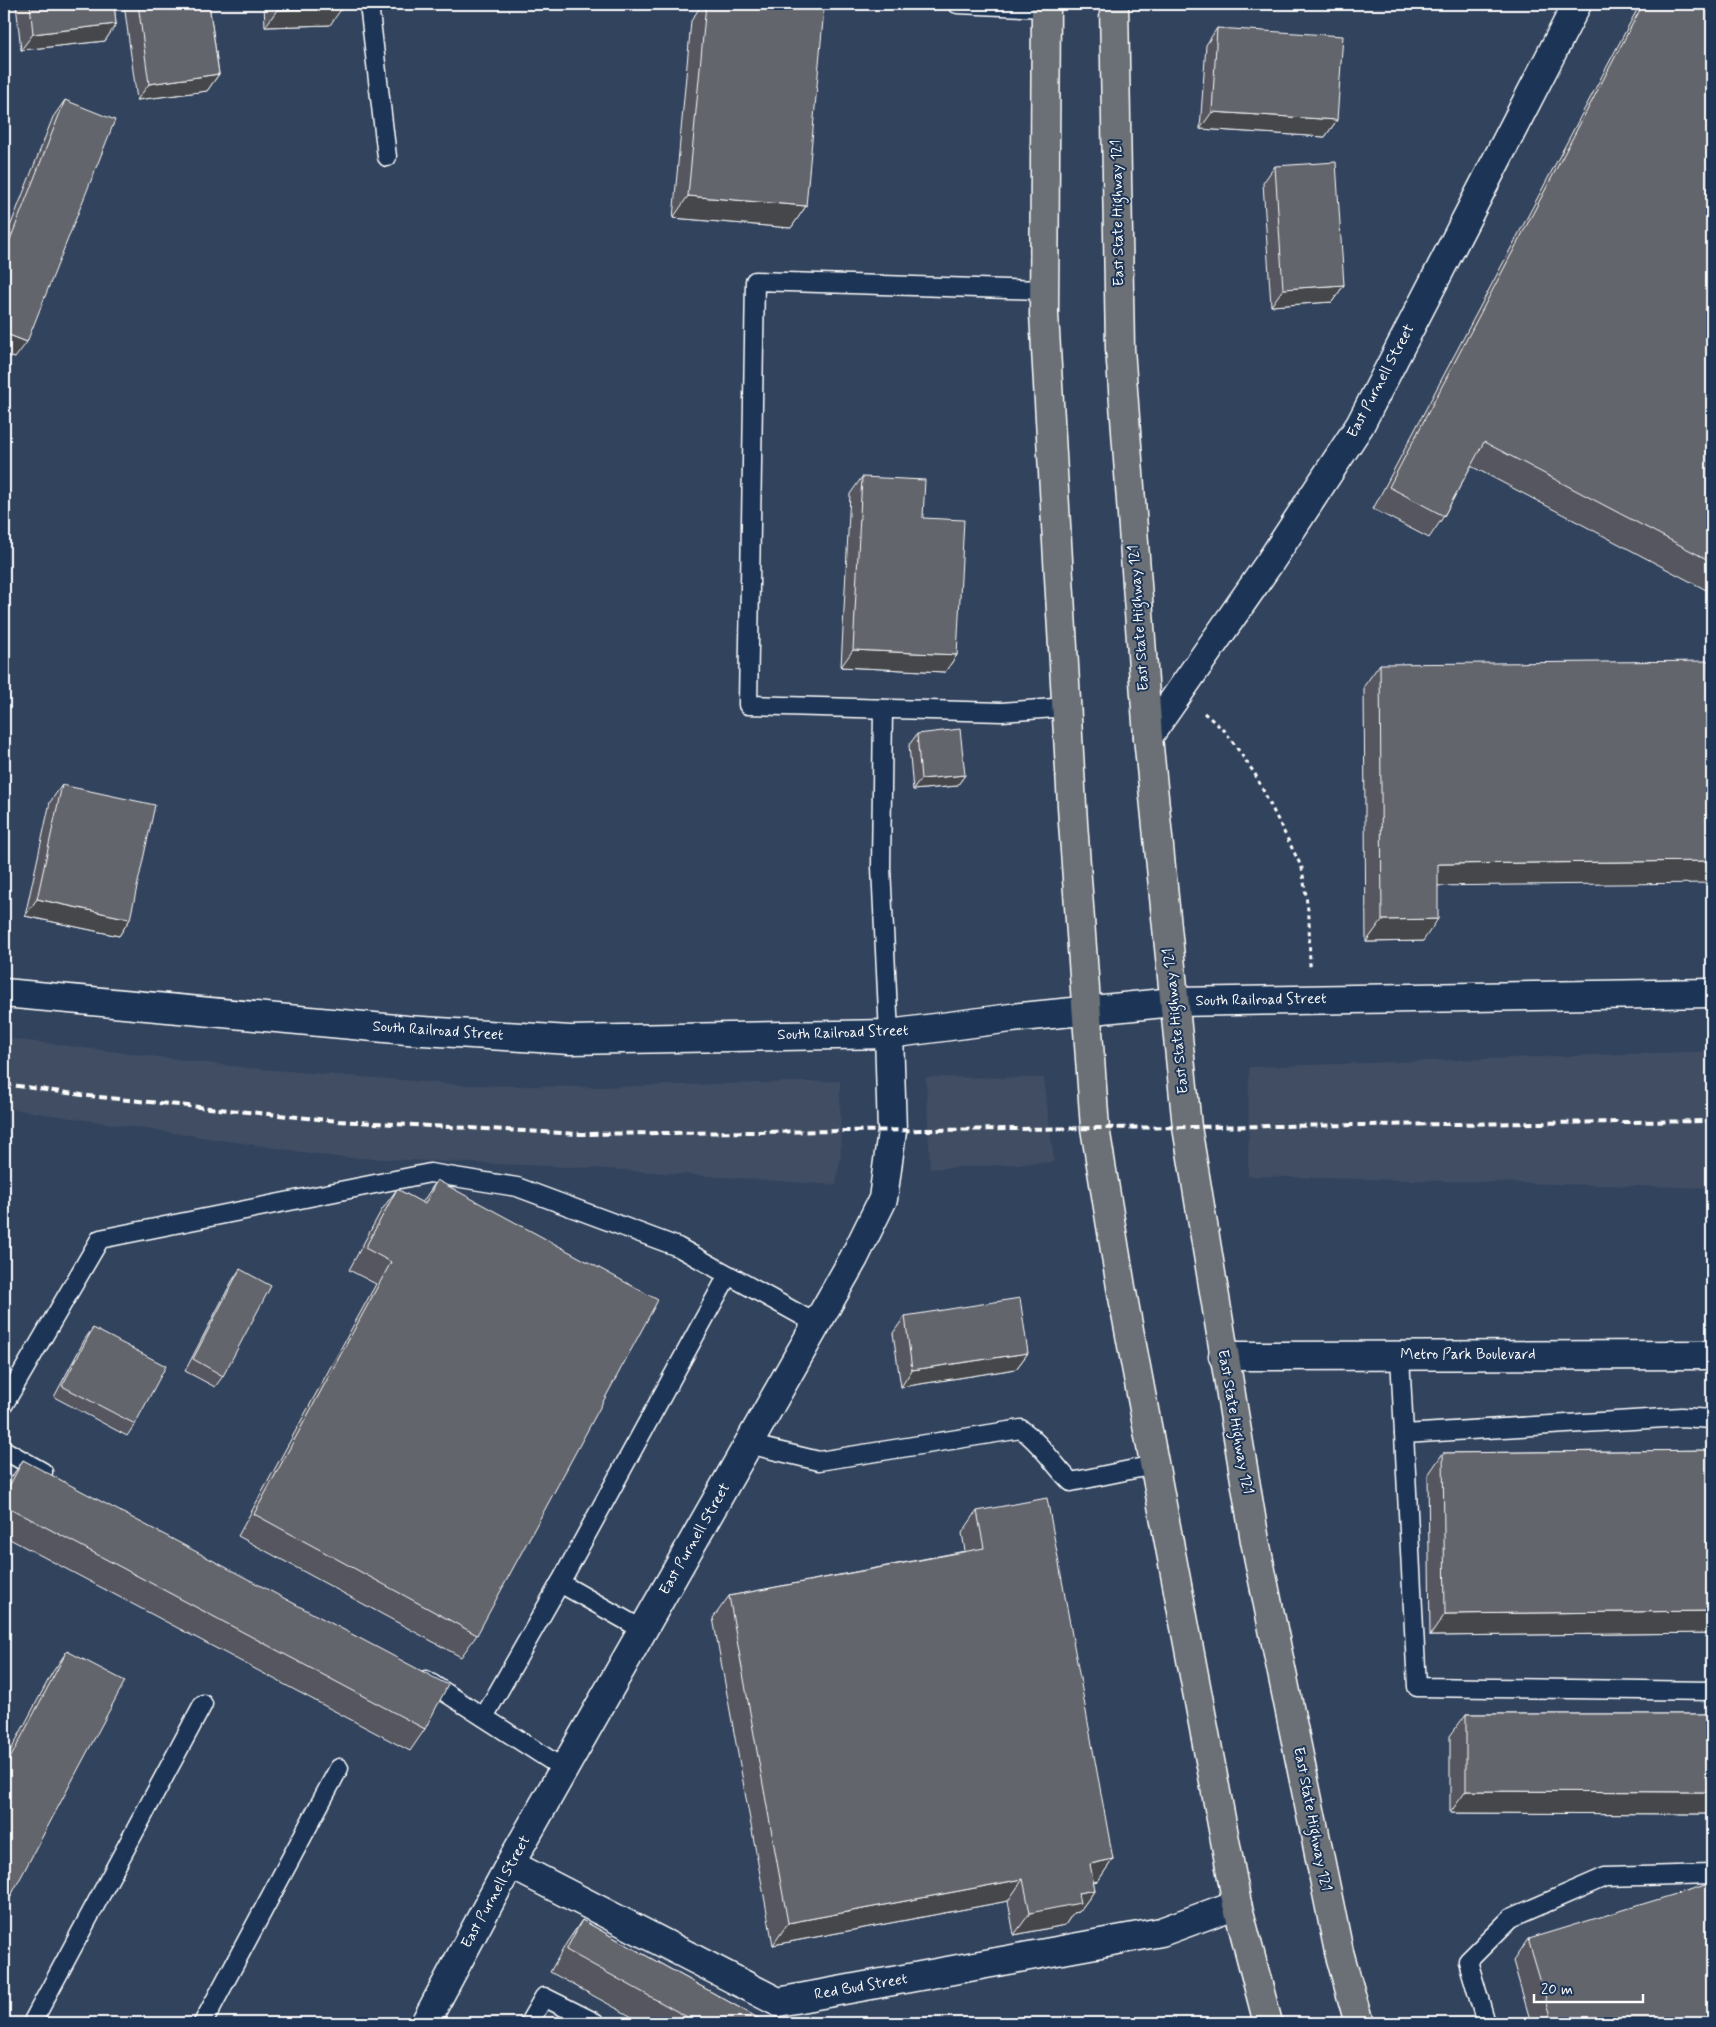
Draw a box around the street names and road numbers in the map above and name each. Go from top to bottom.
street label: East State Highway 121 [1107,140,1130,286]
street label: East Purnell Street [1343,321,1419,441]
street label: East State Highway 121 [1124,544,1155,692]
street label: East State Highway 121 [1158,947,1195,1095]
street label: South Railroad Street [1195,989,1327,1011]
street label: South Railroad Street [372,1016,505,1046]
street label: South Railroad Street [777,1021,909,1045]
street label: Metro Park Boulevard [1400,1345,1536,1365]
street label: East State Highway 121 [1211,1348,1258,1496]
street label: East Purnell Street [655,1479,735,1599]
street label: East State Highway 121 [1287,1745,1336,1893]
street label: East Purnell Street [457,1832,535,1952]
street label: Red Bud Street [813,1969,909,2005]

